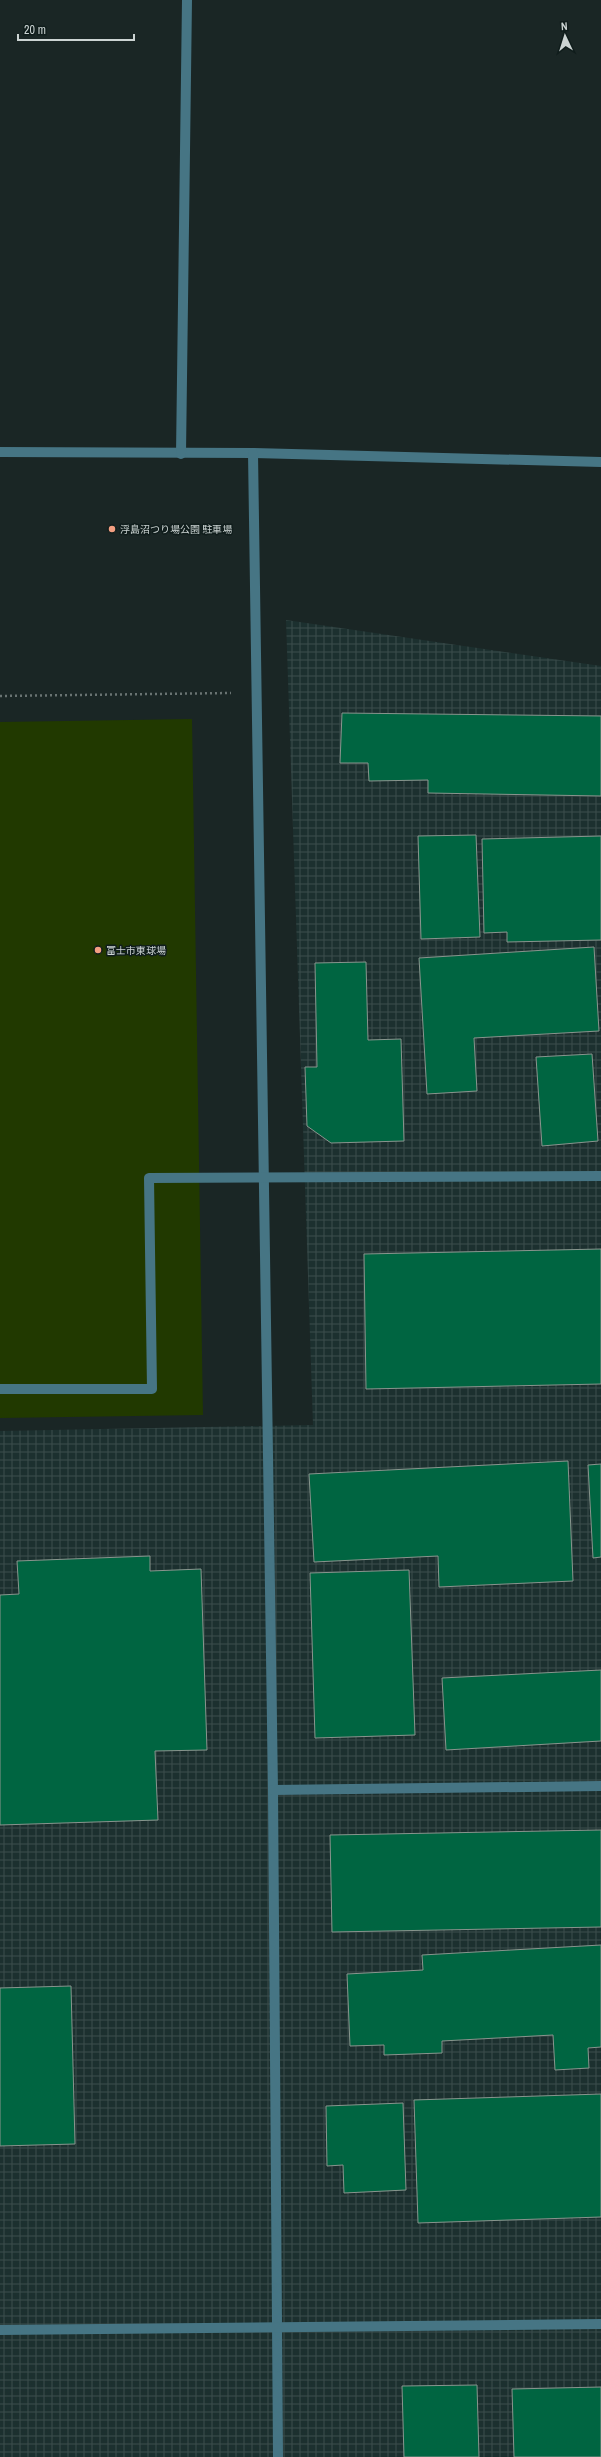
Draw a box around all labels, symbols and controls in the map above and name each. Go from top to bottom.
scale bar [18,16,134,42]
north arrow [545,16,585,56]
text: N [561,19,568,33]
text: 20 m [24,22,46,38]
place label: 浮島沼つり場公園 駐車場 [120,523,232,536]
marker: 浮島沼つり場公園 駐車場 [107,524,117,534]
place label: 富士市東球場 [106,944,166,957]
marker: 富士市東球場 [93,945,103,955]

